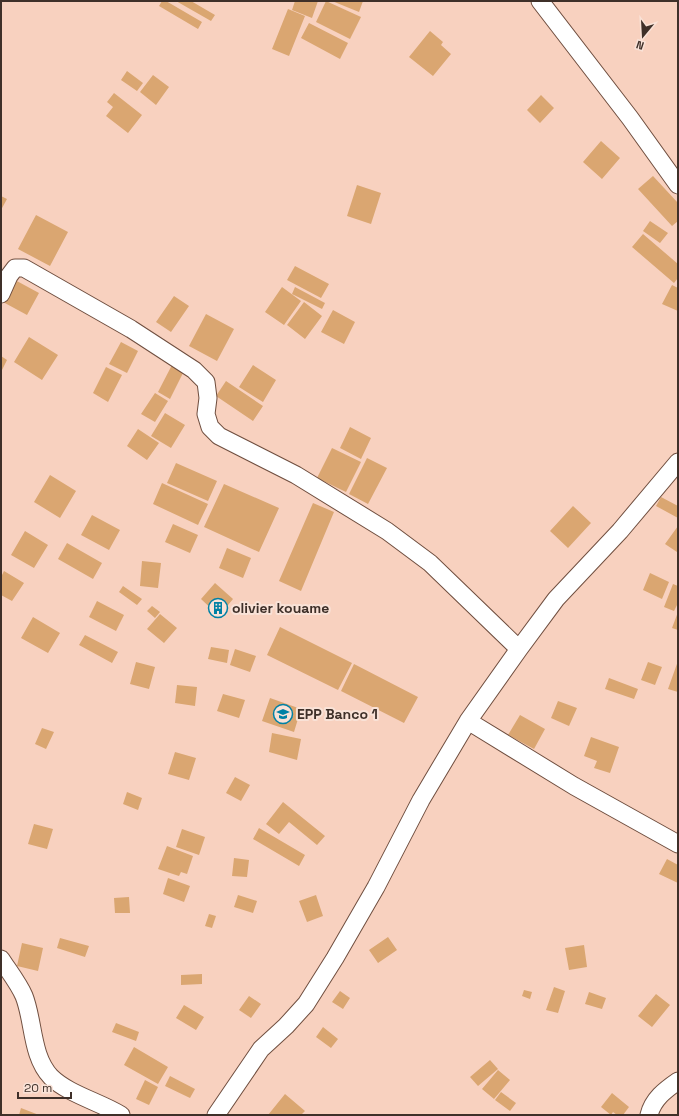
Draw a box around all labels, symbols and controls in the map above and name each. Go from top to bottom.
north arrow [623,16,663,56]
text: N [634,38,646,53]
building icon: olivier kouame [207,597,229,619]
place label: olivier kouame [232,599,329,617]
school or university icon: EPP Banco 1 [272,703,294,725]
place label: EPP Banco 1 [297,705,378,723]
scale bar [18,1074,71,1100]
text: 20 m [24,1080,52,1096]

